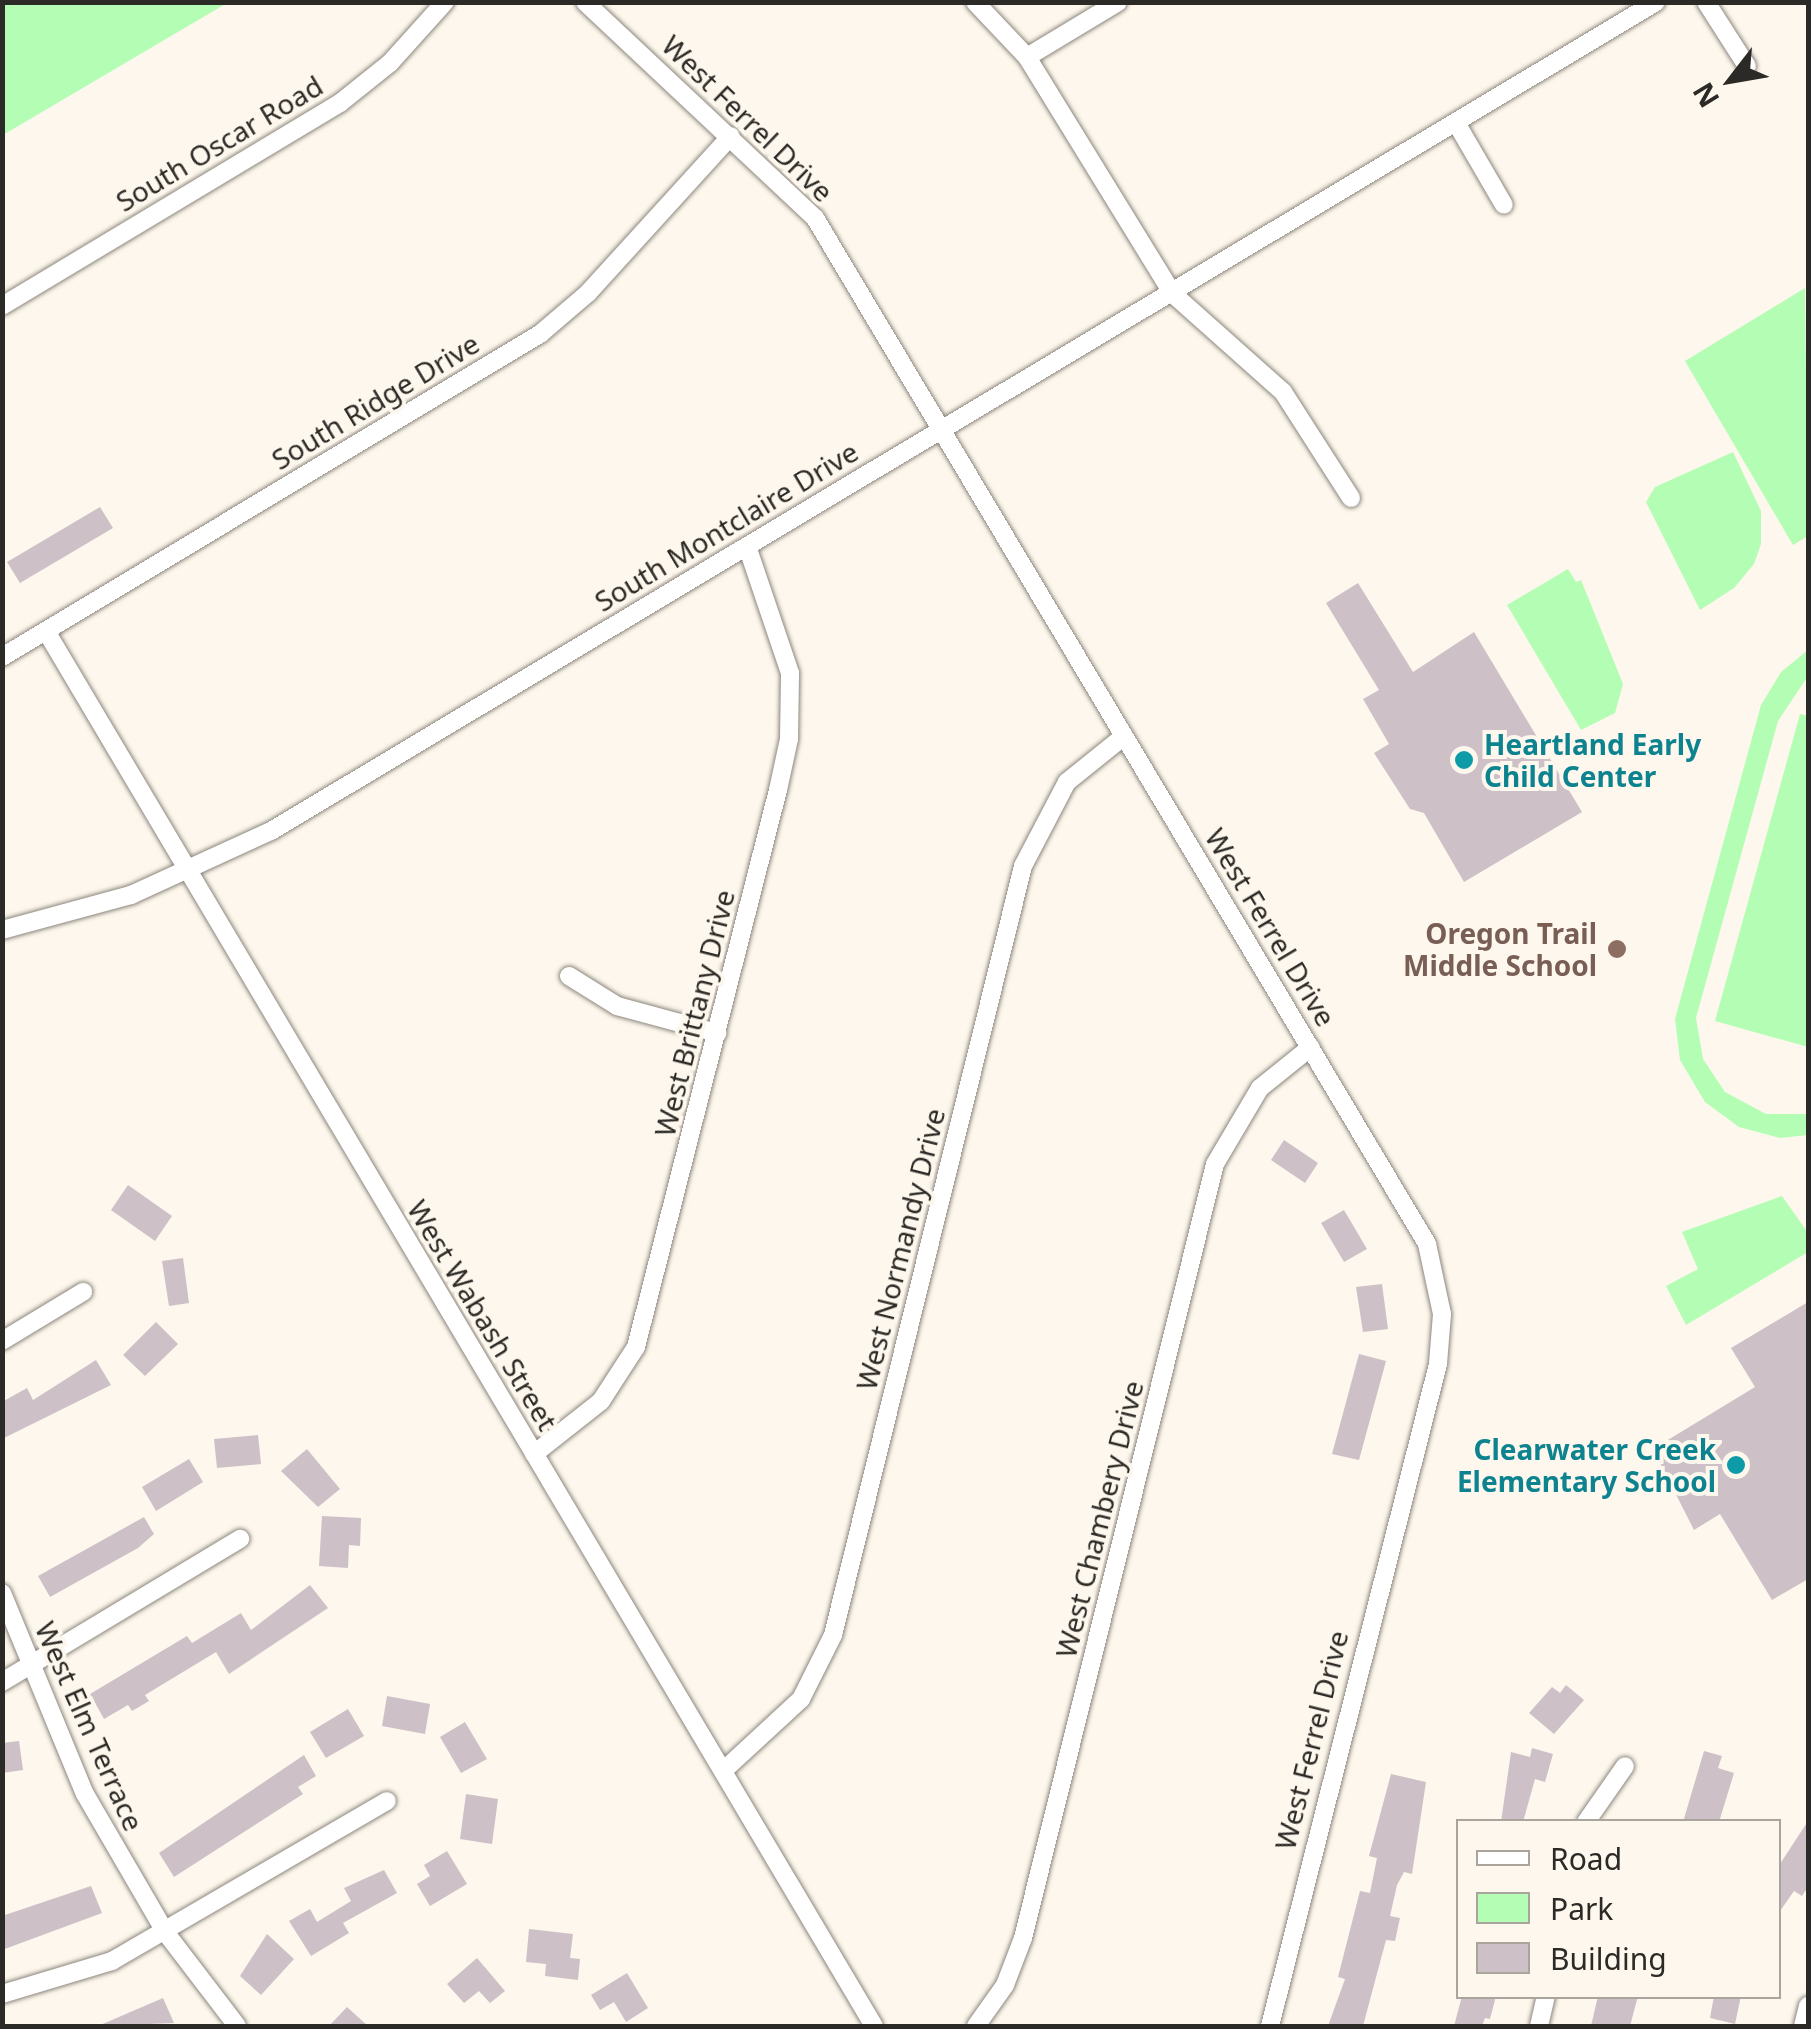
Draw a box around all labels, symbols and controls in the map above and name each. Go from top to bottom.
street label: West Ferrel Drive [656,28,840,208]
north arrow [1681,30,1781,130]
street label: South Oscar Road [110,68,328,218]
text: N [1683,76,1727,115]
street label: South Ridge Drive [265,326,485,476]
street label: South Montclaire Drive [588,434,864,618]
place label: Heartland Early Child Center [1484,727,1701,793]
marker: Heartland Early Child Center [1453,749,1475,771]
street label: West Ferrel Drive [1199,822,1343,1032]
street label: West Brittany Drive [647,886,741,1140]
place label: Oregon Trail Middle School [1403,916,1597,982]
marker: Oregon Trail Middle School [1606,938,1628,960]
street label: West Normandy Drive [849,1105,951,1393]
street label: West Wabash Street [401,1194,565,1436]
street label: West Chambery Drive [1048,1377,1150,1661]
place label: Clearwater Creek Elementary School [1457,1432,1716,1498]
marker: Clearwater Creek Elementary School [1725,1454,1747,1476]
street label: West Elm Terrace [29,1616,151,1836]
street label: West Ferrel Drive [1268,1627,1354,1853]
legend [1456,1819,1781,1999]
text: Road [1550,1838,1622,1879]
text: Park [1550,1888,1613,1929]
text: Building [1550,1938,1667,1979]

